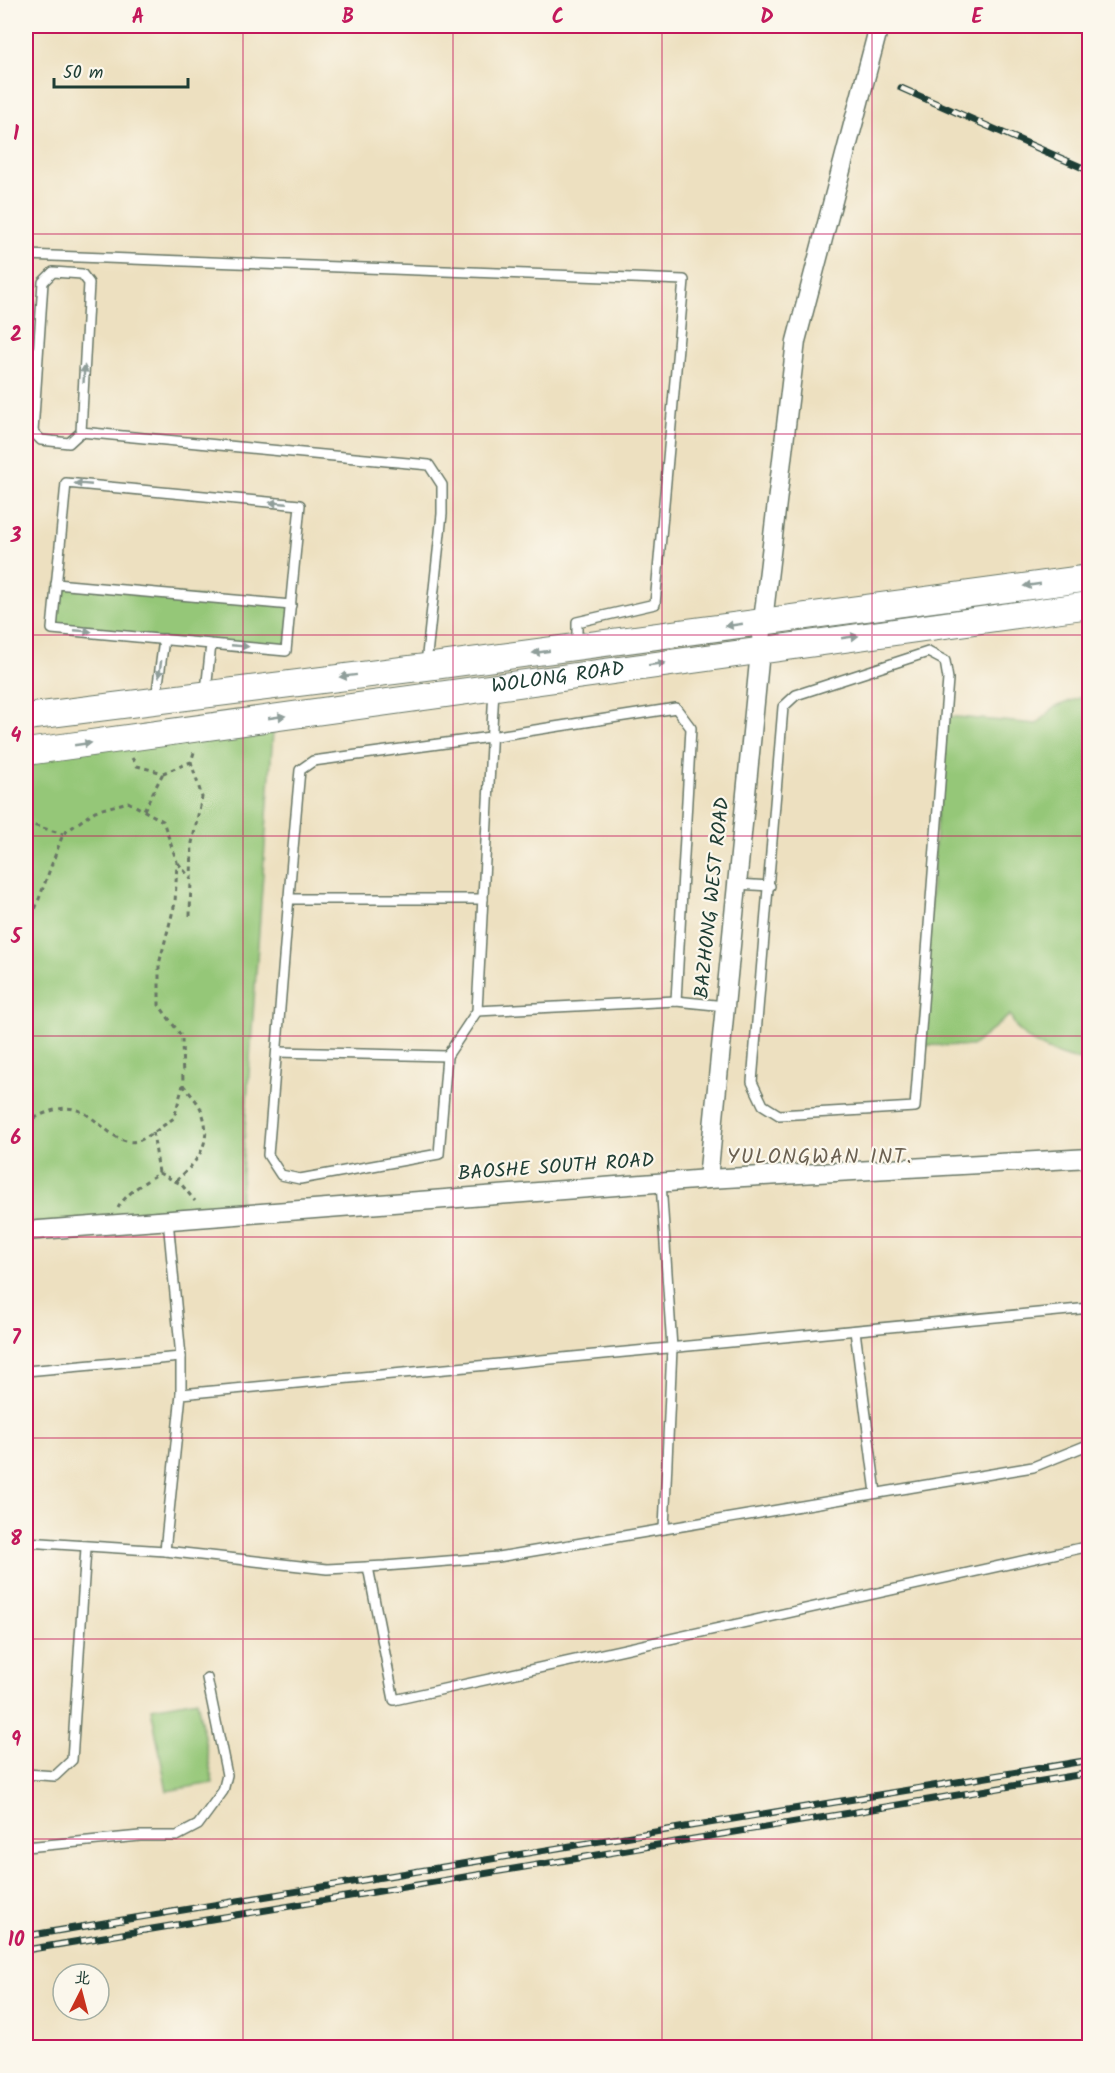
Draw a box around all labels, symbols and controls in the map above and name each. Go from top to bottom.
text: A [132,2,144,34]
text: B [342,2,354,34]
text: C [552,2,564,34]
text: D [760,2,774,34]
text: E [971,2,983,34]
scale bar [54,51,188,89]
text: 50 m [63,59,103,88]
text: 1 [13,119,19,151]
text: 2 [10,320,22,352]
one-way arrow [79,364,89,383]
one-way arrow [74,479,93,489]
one-way arrow [268,498,287,508]
text: 3 [10,521,22,553]
one-way arrow [1022,581,1041,590]
one-way arrow [725,620,744,629]
one-way arrow [73,626,92,636]
one-way arrow [841,633,860,642]
one-way arrow [230,641,249,651]
one-way arrow [531,647,550,656]
street label: WOLONG ROAD [489,653,627,704]
one-way arrow [647,659,666,668]
one-way arrow [155,660,164,679]
one-way arrow [338,672,357,681]
one-way arrow [267,712,286,722]
text: 4 [11,721,22,753]
one-way arrow [74,739,93,749]
street label: BAZHONG WEST ROAD [687,796,740,1000]
text: 5 [10,922,23,954]
text: 6 [11,1123,22,1155]
district label: YULONGWAN INT. [727,1141,913,1174]
street label: BAOSHE SOUTH ROAD [457,1145,655,1191]
text: 7 [11,1323,21,1355]
text: 8 [10,1524,22,1556]
text: 9 [11,1725,21,1757]
text: 10 [8,1925,25,1957]
north arrow [51,1962,111,2022]
text: 北 [73,1965,92,1992]

